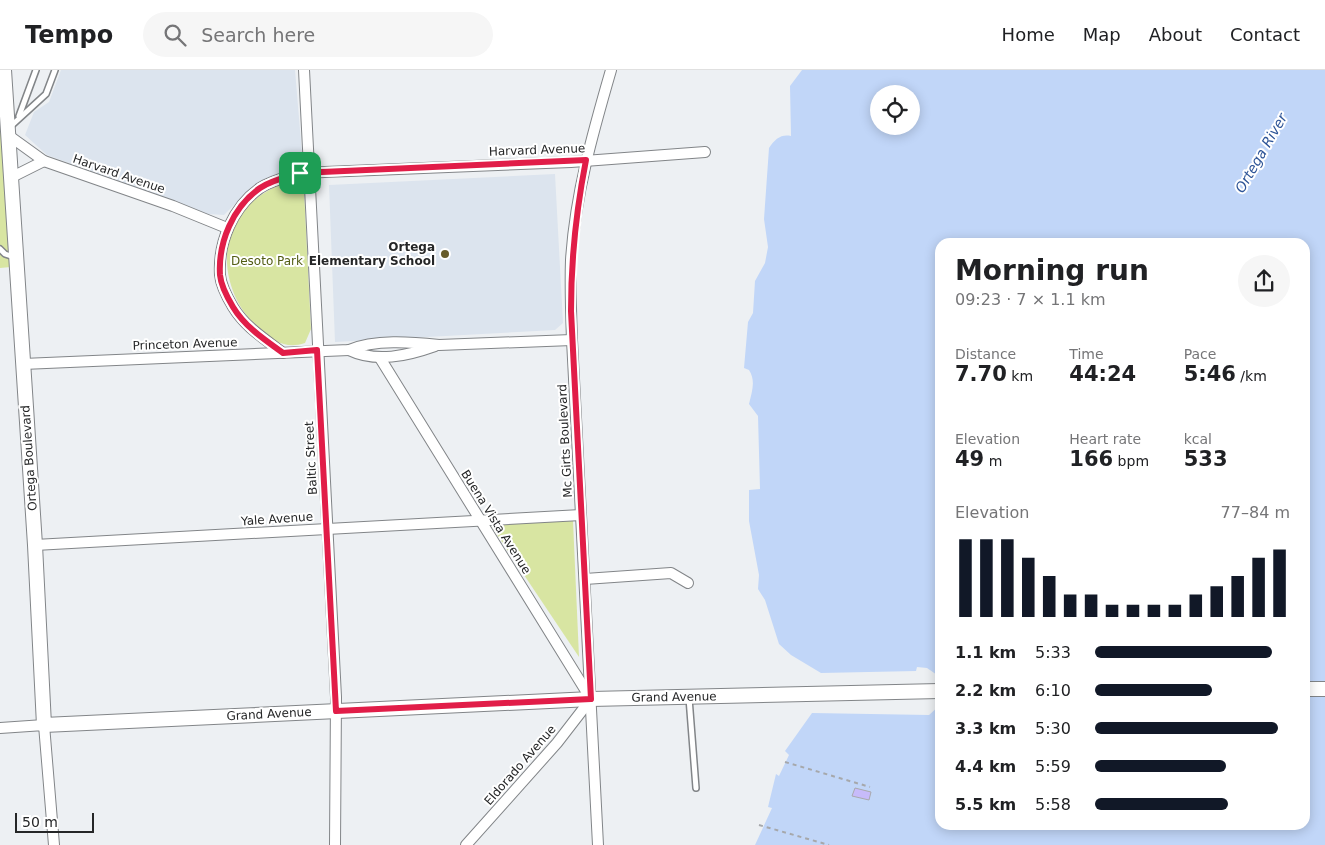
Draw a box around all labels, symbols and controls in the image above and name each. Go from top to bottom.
search box [143,12,493,57]
text: Tempo [25,21,113,49]
icon: search [161,21,189,49]
text: Search here [201,24,315,46]
text: Home [1002,24,1055,45]
text: Map [1083,24,1121,45]
text: About [1149,24,1202,45]
text: Contact [1230,24,1300,45]
map controls [870,85,920,135]
button: locate [870,85,920,135]
water label: Ortega River [1232,109,1291,196]
street label: Harvard Avenue [489,141,585,159]
street label: Harvard Avenue [71,152,167,196]
pin [279,152,321,194]
icon: arrive [286,159,314,187]
place label: Ortega Elementary School [309,240,435,268]
marker: Ortega Elementary School [439,248,451,260]
park label: Desoto Park [231,254,303,268]
text: Morning run [955,254,1149,287]
button: share [1238,255,1290,307]
text: 09:23 · 7 × 1.1 km [955,290,1106,309]
street label: Princeton Avenue [132,335,238,353]
text: Distance [955,346,1016,362]
text: Time [1069,346,1104,362]
text: Pace [1184,346,1216,362]
text: 7.70 [955,362,1007,386]
text: 44:24 [1069,362,1136,386]
text: 5:46 [1184,362,1236,386]
text: km [1007,368,1033,384]
text: /km [1236,368,1267,384]
street label: Mc Girts Boulevard [555,384,575,498]
street label: Ortega Boulevard [18,405,40,511]
street label: Baltic Street [302,420,320,495]
text: Elevation [955,431,1020,447]
text: Heart rate [1069,431,1141,447]
text: kcal [1184,431,1212,447]
text: 49 [955,447,984,471]
text: 166 [1069,447,1113,471]
text: 533 [1184,447,1228,471]
text: m [984,453,1002,469]
text: bpm [1113,453,1149,469]
street label: Buena Vista Avenue [458,467,534,577]
text: Elevation [955,503,1029,522]
text: 77–84 m [1221,503,1290,522]
street label: Yale Avenue [240,510,313,529]
text: 1.1 km [955,643,1016,662]
text: 5:33 [1035,643,1071,662]
text: 2.2 km [955,681,1016,700]
text: 6:10 [1035,681,1071,700]
street label: Grand Avenue [631,689,717,705]
street label: Grand Avenue [226,705,312,723]
text: 3.3 km [955,719,1016,738]
text: 5:30 [1035,719,1071,738]
street label: Eldorado Avenue [481,722,559,808]
text: 4.4 km [955,757,1016,776]
text: 5:59 [1035,757,1071,776]
text: 5.5 km [955,795,1016,814]
text: 5:58 [1035,795,1071,814]
scale bar [15,810,94,833]
text: 50 m [22,814,58,830]

